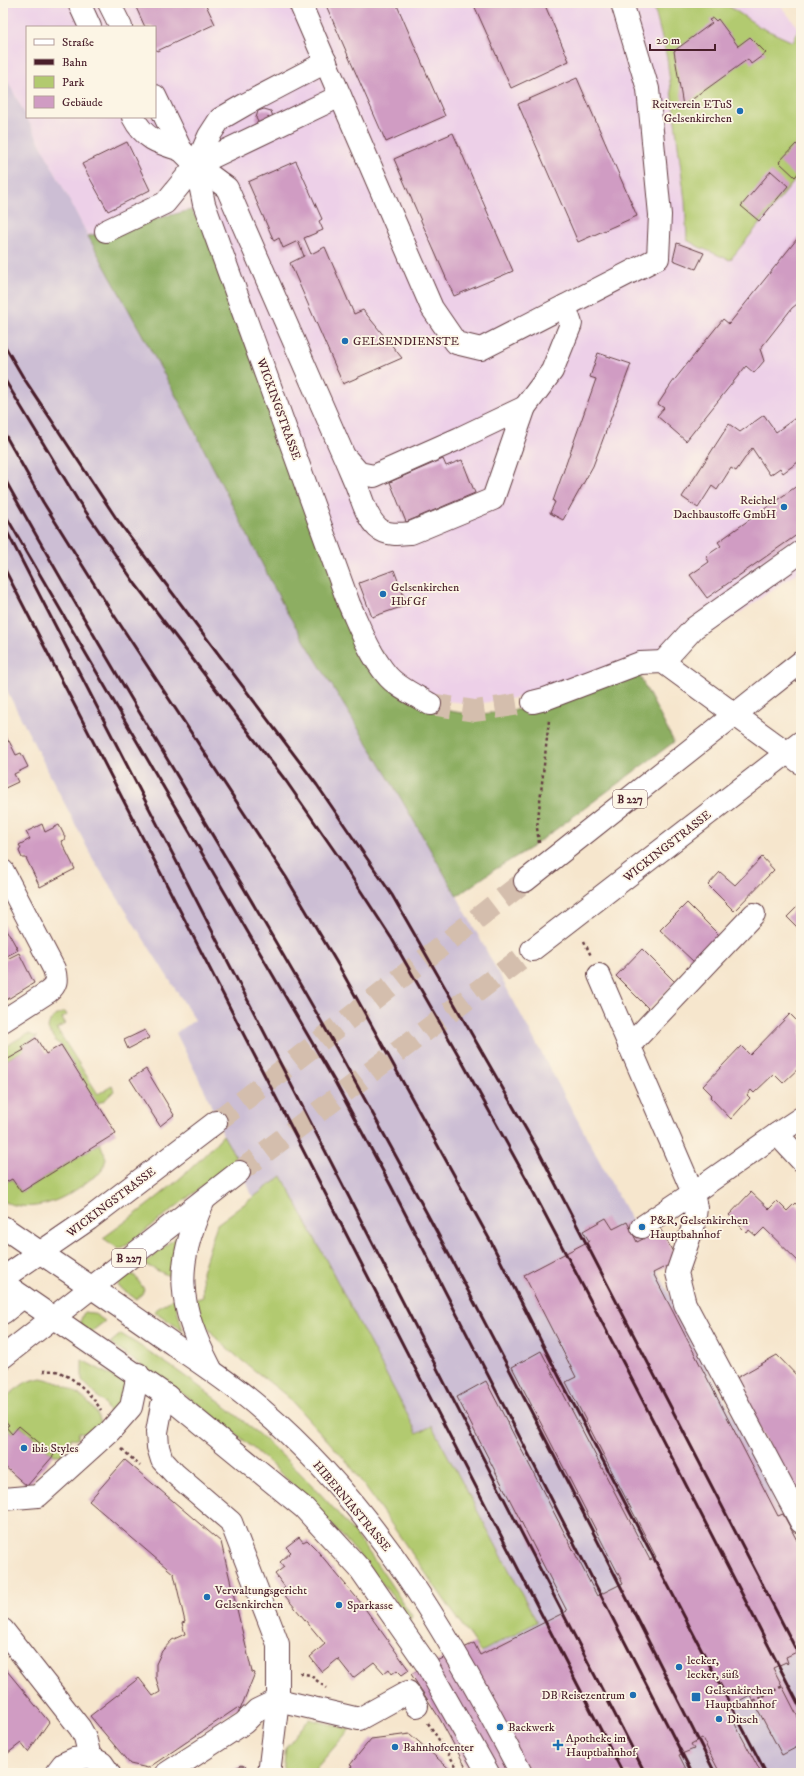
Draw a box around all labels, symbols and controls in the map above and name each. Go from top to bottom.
legend [26,26,156,118]
scale bar [650,26,715,52]
text: 20 m [656,33,680,48]
text: Straße [62,35,94,50]
text: Bahn [62,55,88,70]
text: Park [62,75,84,90]
text: Gebäude [62,95,103,110]
place label: Reitverein ETuS Gelsenkirchen [652,97,733,126]
marker: Reitverein ETuS Gelsenkirchen [735,106,745,116]
place label: GELSENDIENSTE [353,334,460,349]
marker: GELSENDIENSTE [340,336,350,346]
street label: WICKINGSTRASSE [253,355,304,463]
place label: Reichel Dachbaustoffe GmbH [673,493,776,522]
marker: Reichel Dachbaustoffe GmbH [779,502,789,512]
place label: Gelsenkirchen Hbf Gf [391,580,460,609]
marker: Gelsenkirchen Hbf Gf [378,589,388,599]
road number: B 227 [613,790,647,808]
street label: WICKINGSTRASSE [620,807,715,886]
street label: WICKINGSTRASSE [63,1164,159,1241]
place label: P&R, Gelsenkirchen Hauptbahnhof [650,1213,749,1242]
marker: P&R, Gelsenkirchen Hauptbahnhof [637,1222,647,1232]
road number: B 227 [112,1249,146,1267]
place label: ibis Styles [32,1441,79,1456]
marker: ibis Styles [19,1443,29,1453]
street label: HIBERNIASTRASSE [309,1458,394,1555]
place label: Verwaltungsgericht Gelsenkirchen [214,1583,307,1612]
marker: Verwaltungsgericht Gelsenkirchen [202,1592,212,1602]
place label: Sparkasse [347,1598,393,1613]
marker: Sparkasse [334,1600,344,1610]
place label: lecker, lecker, süß [687,1653,739,1682]
marker: lecker, lecker, süß [674,1662,684,1672]
place label: Gelsenkirchen Hauptbahnhof [705,1683,777,1712]
place label: DB Reisezentrum [542,1688,625,1703]
marker: DB Reisezentrum [628,1690,638,1700]
marker: Gelsenkirchen Hauptbahnhof [690,1691,702,1703]
place label: Ditsch [727,1712,759,1727]
marker: Ditsch [714,1714,724,1724]
place label: Backwerk [508,1720,555,1735]
marker: Backwerk [495,1722,505,1732]
place label: Apotheke im Hauptbahnhof [566,1731,638,1760]
place label: Bahnhofcenter [403,1740,474,1755]
marker: Apotheke im Hauptbahnhof [553,1740,563,1750]
marker: Bahnhofcenter [390,1742,400,1752]

